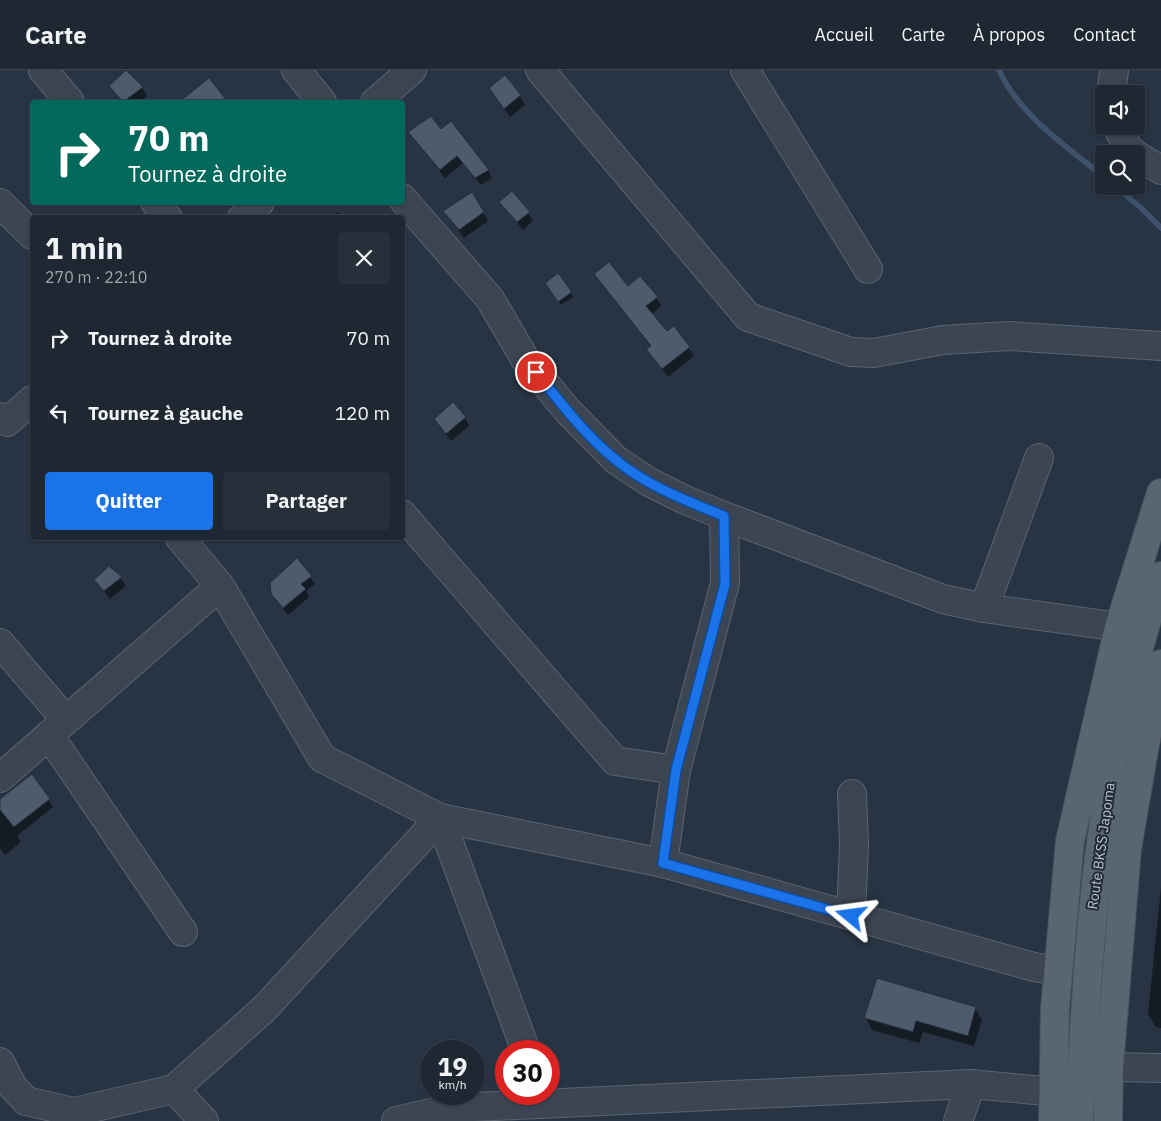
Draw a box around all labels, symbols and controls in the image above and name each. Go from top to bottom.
text: Carte [25,19,87,51]
text: Accueil [814,23,873,46]
text: Carte [901,23,945,46]
text: À propos [973,23,1045,46]
text: Contact [1073,23,1136,46]
map controls [1095,85,1145,195]
button: sound [1095,85,1145,135]
text: 70 m [128,115,210,161]
icon: right [45,120,110,185]
button: search [1095,145,1145,195]
text: Tournez à droite [128,159,287,188]
text: 1 min [45,228,123,267]
button: close [338,232,390,284]
text: 270 m · 22:10 [45,267,147,287]
icon: right [45,324,73,352]
text: Tournez à droite [88,326,232,350]
text: 70 m [346,326,390,350]
pin [515,351,557,393]
icon: arrive [522,358,550,386]
icon: left [45,399,73,427]
text: Tournez à gauche [88,401,244,425]
text: 120 m [335,401,390,425]
button: Quitter [45,472,213,530]
button: Partager [223,472,390,530]
street label: Route BKSS Japoma [1083,781,1119,911]
position arrow [824,889,876,941]
speed limit sign: 30 [495,1040,560,1105]
text: 19 [437,1050,468,1083]
text: km/h [438,1077,467,1092]

